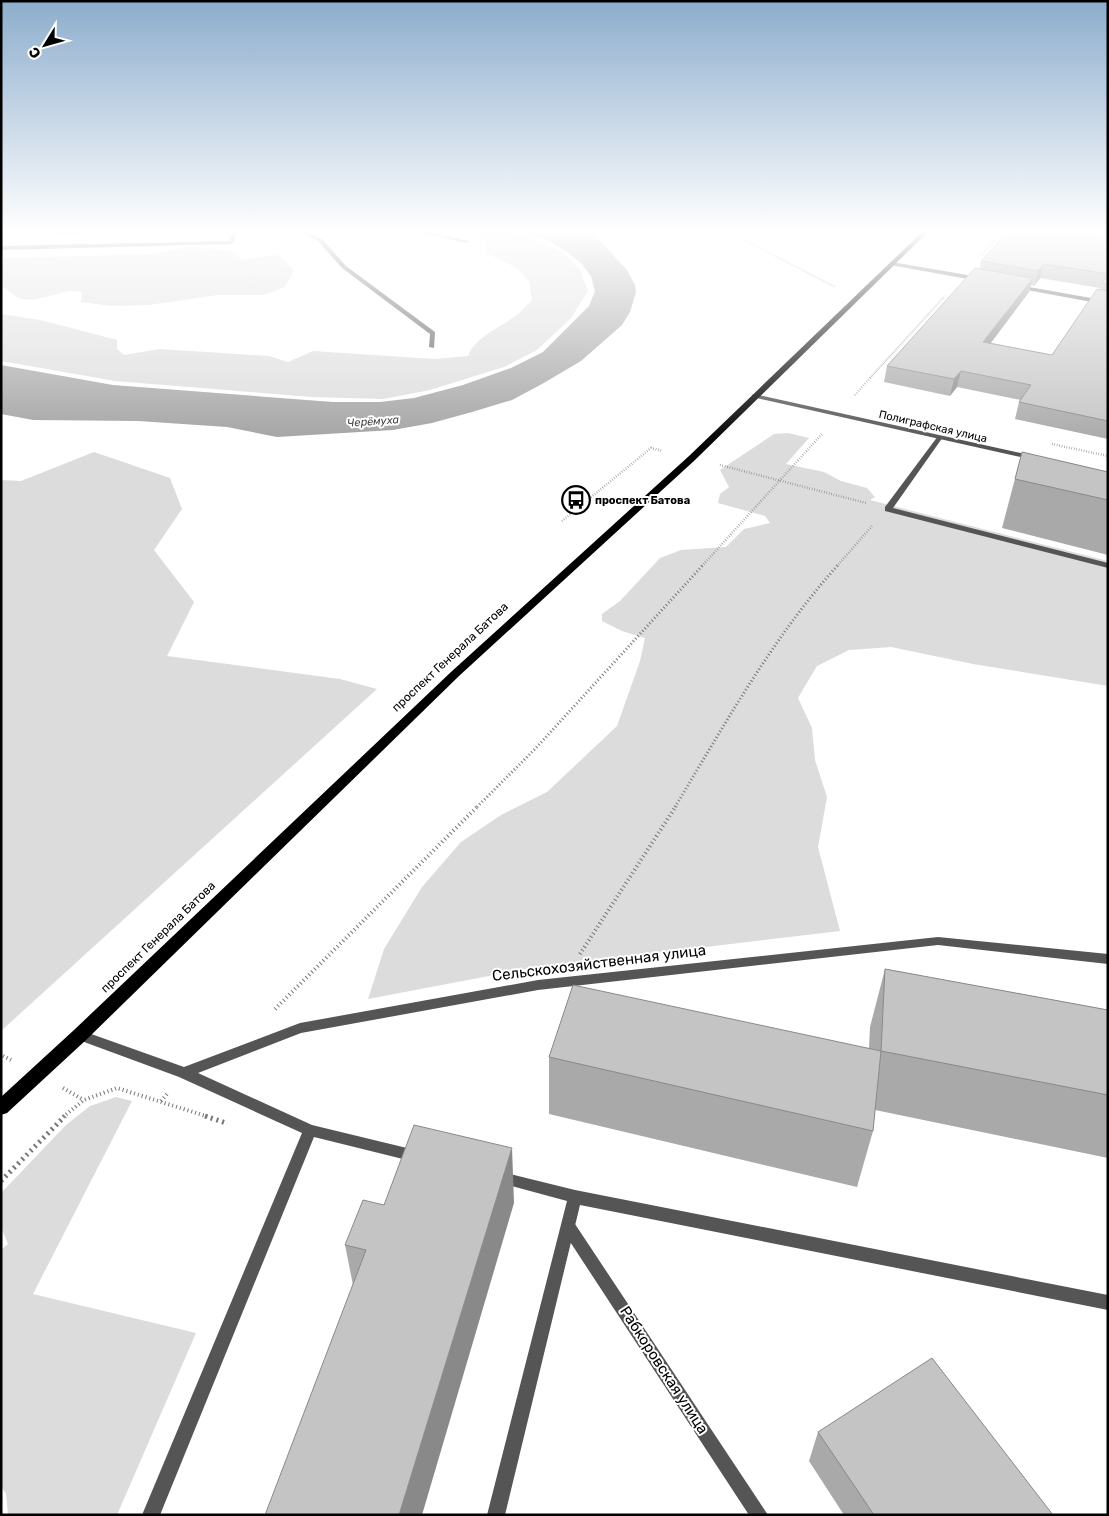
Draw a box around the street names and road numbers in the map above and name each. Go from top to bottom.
street label: Полиграфская улица [877,408,988,445]
street label: проспект Генерала Батова [389,599,511,715]
street label: проспект Генерала Батова [98,879,218,995]
street label: Сельскохозяйственная улица [491,941,707,985]
street label: Рабкоровская улица [616,1303,712,1437]

